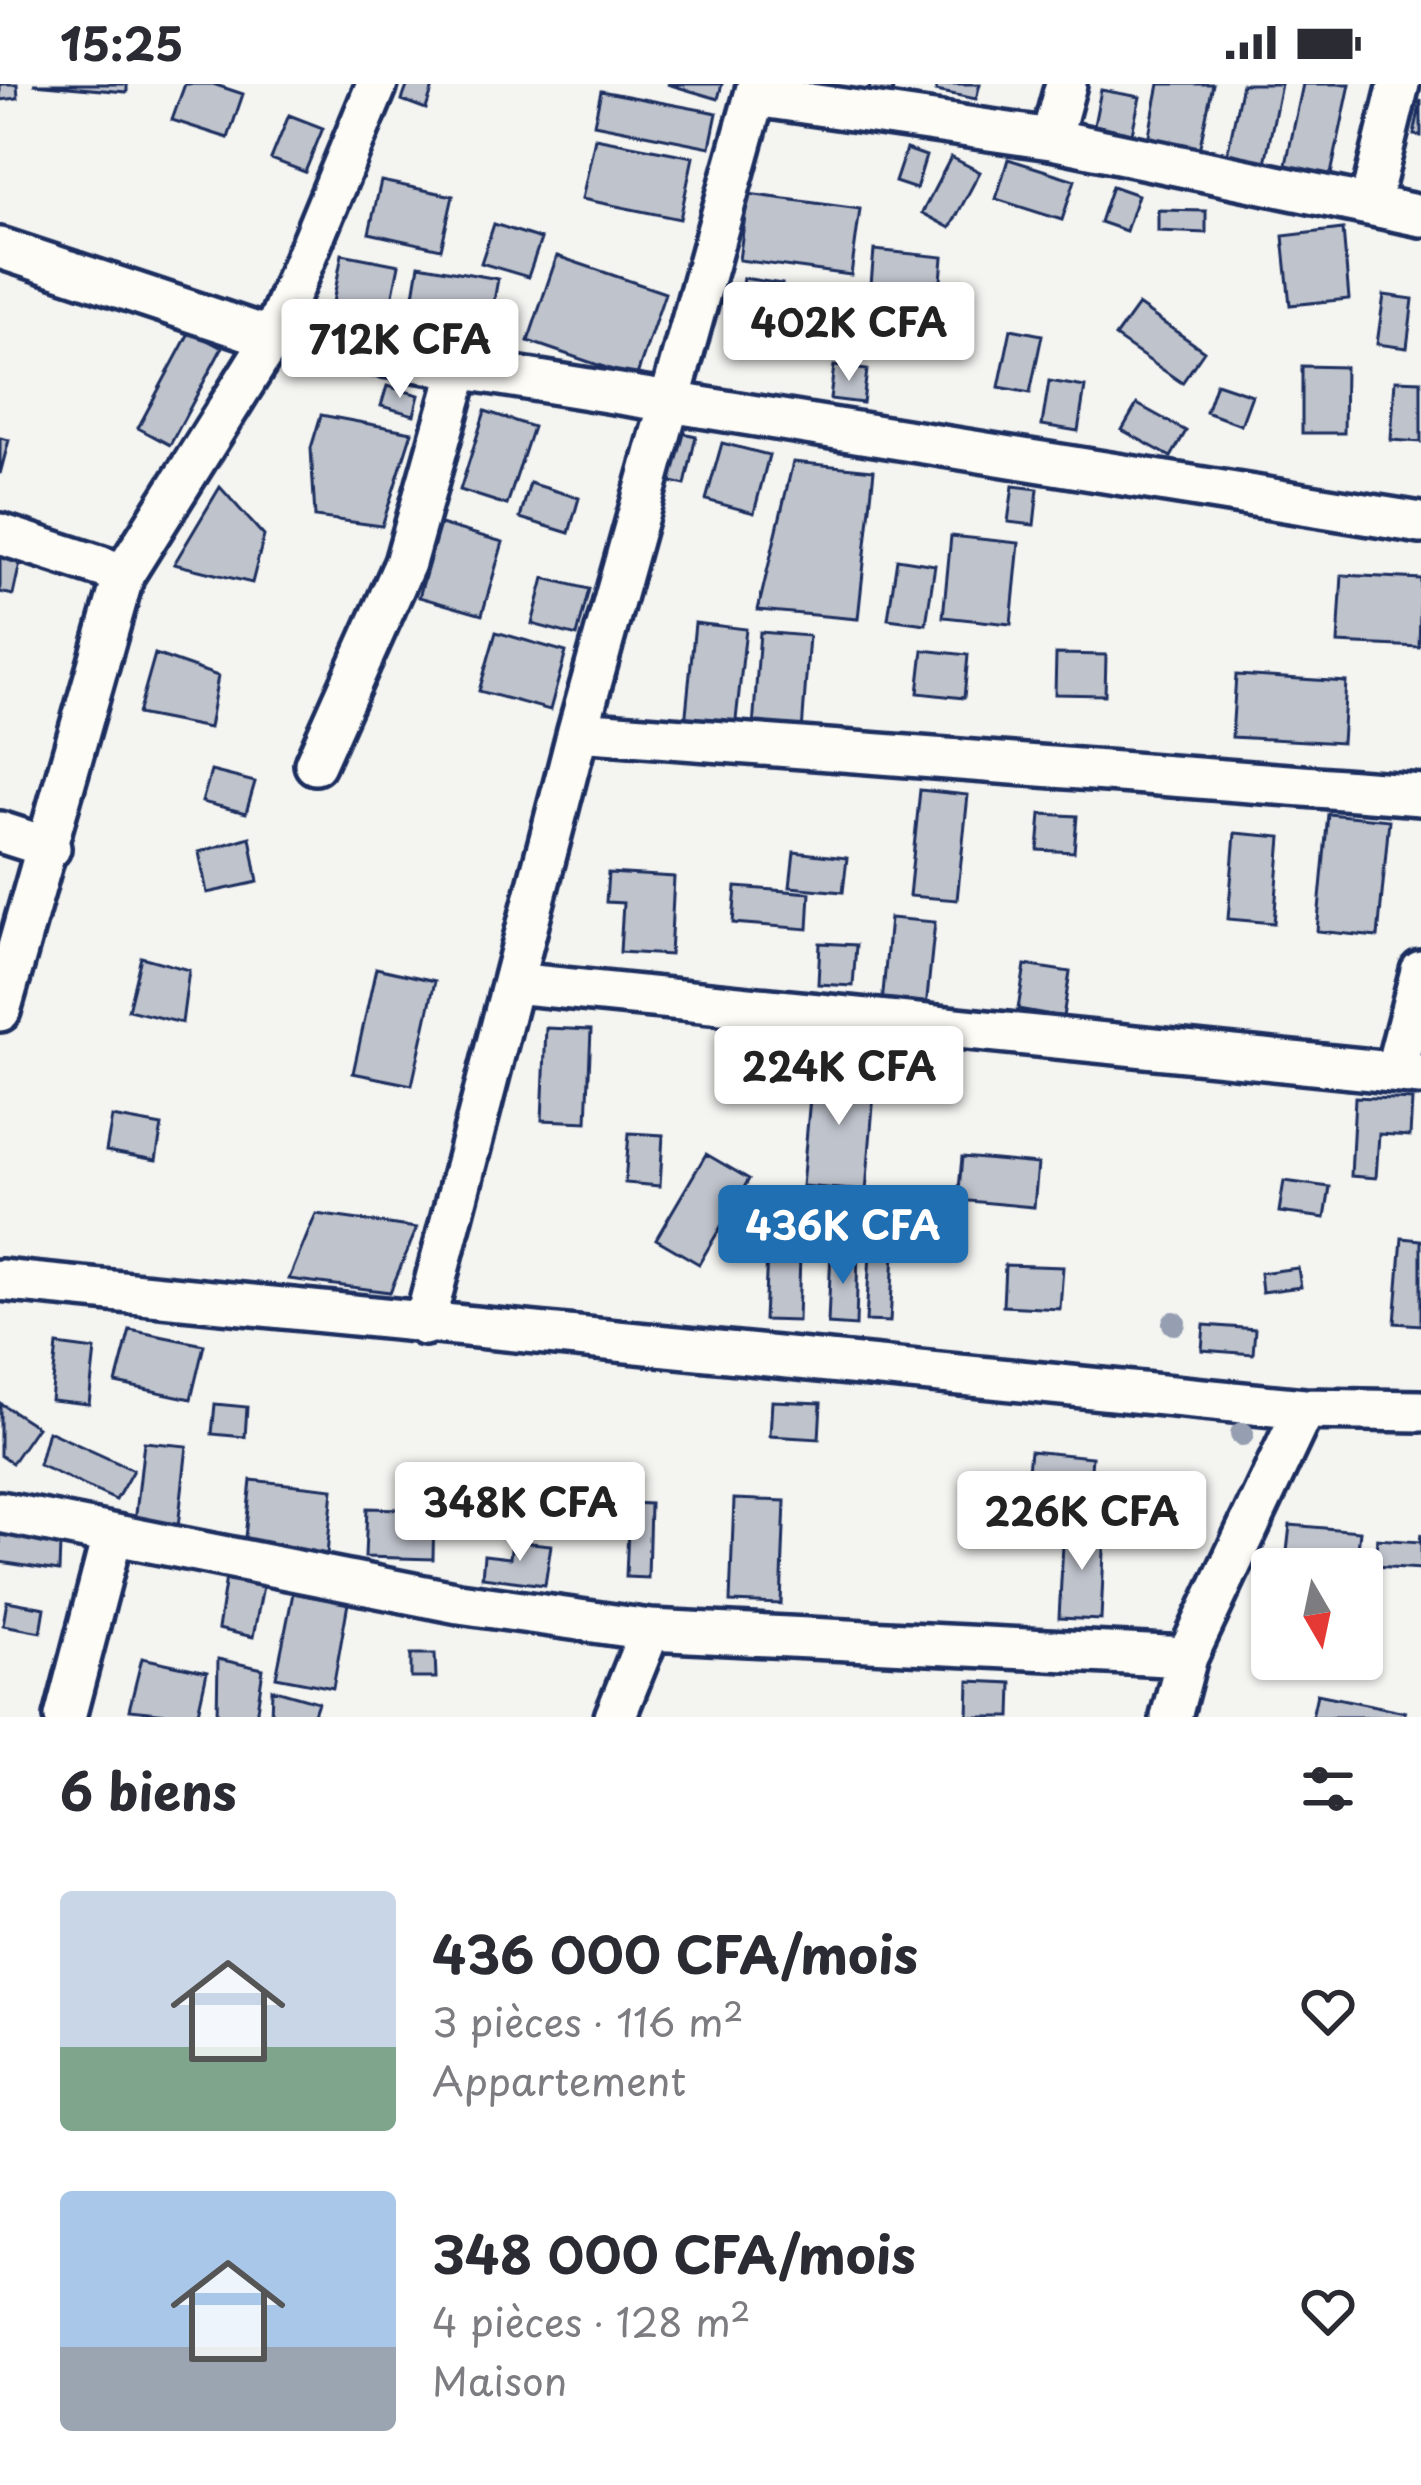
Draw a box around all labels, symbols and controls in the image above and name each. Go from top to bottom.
text: 15:25 [60,8,183,76]
pin: 402K CFA [725,282,973,384]
text: 402K CFA [750,291,948,350]
pin: 712K CFA [276,299,524,401]
text: 712K CFA [308,308,492,367]
pin: 224K CFA [715,1026,963,1128]
text: 224K CFA [741,1035,937,1094]
pin: 436K CFA [719,1185,967,1287]
text: 436K CFA [745,1194,941,1253]
pin: 348K CFA [396,1462,644,1564]
text: 348K CFA [422,1471,618,1530]
pin: 226K CFA [958,1471,1206,1573]
text: 226K CFA [984,1480,1180,1539]
north arrow [1251,1548,1383,1680]
map controls [1251,1548,1383,1680]
text: 6 biens [60,1751,237,1828]
icon: filters [1295,1756,1361,1822]
text: 436 000 CFA/mois [432,1914,918,1991]
icon: home [156,1939,300,2083]
icon: heart [1295,1978,1361,2044]
text: 3 pièces · 116 m² [432,1991,744,2050]
text: Appartement [432,2050,686,2109]
text: 348 000 CFA/mois [432,2214,916,2291]
icon: home [156,2239,300,2383]
icon: heart [1295,2278,1361,2344]
text: 4 pièces · 128 m² [432,2291,751,2350]
text: Maison [432,2350,567,2409]

